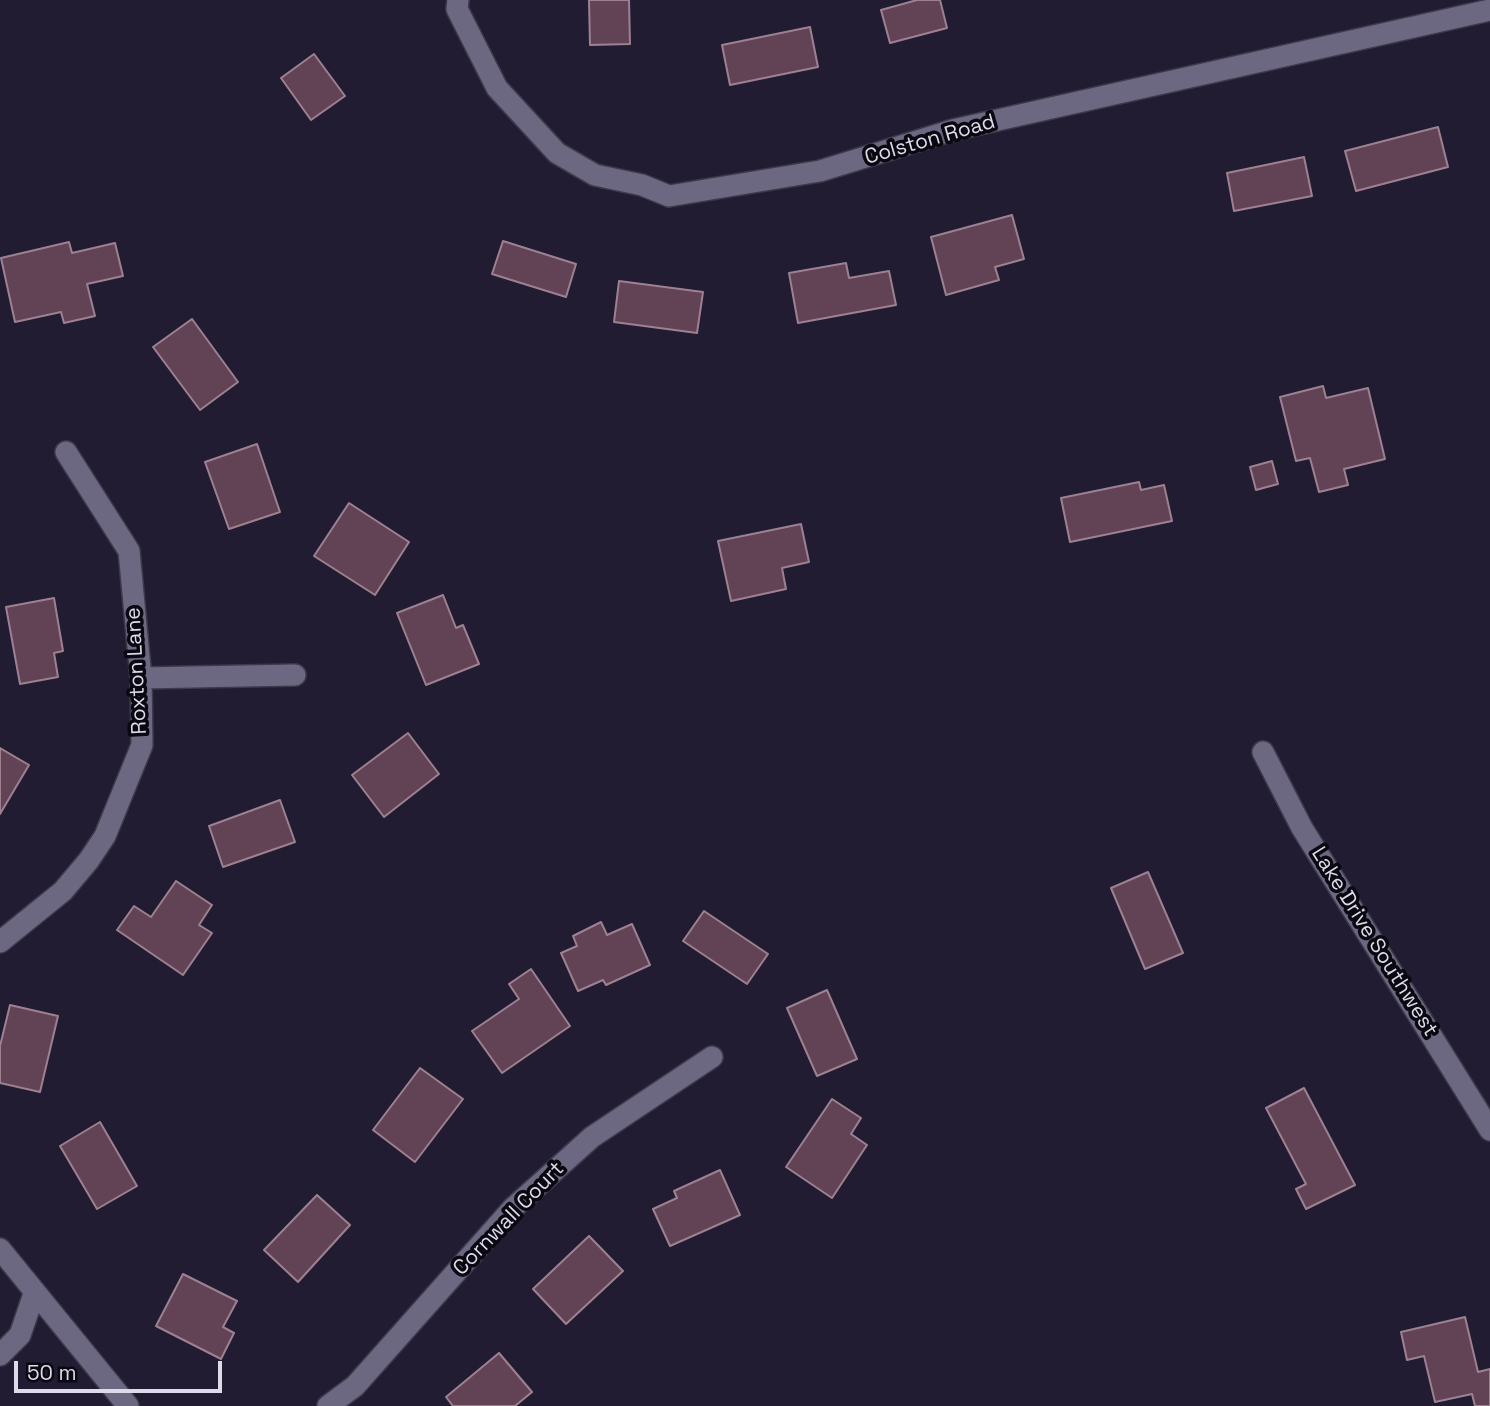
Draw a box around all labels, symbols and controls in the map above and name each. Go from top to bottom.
street label: Colston Road [862,109,998,171]
street label: Roxton Lane [121,607,153,735]
street label: Lake Drive Southwest [1305,843,1443,1041]
street label: Cornwall Court [448,1157,570,1281]
scale bar [18,1346,226,1390]
text: 50 m [27,1359,77,1386]

